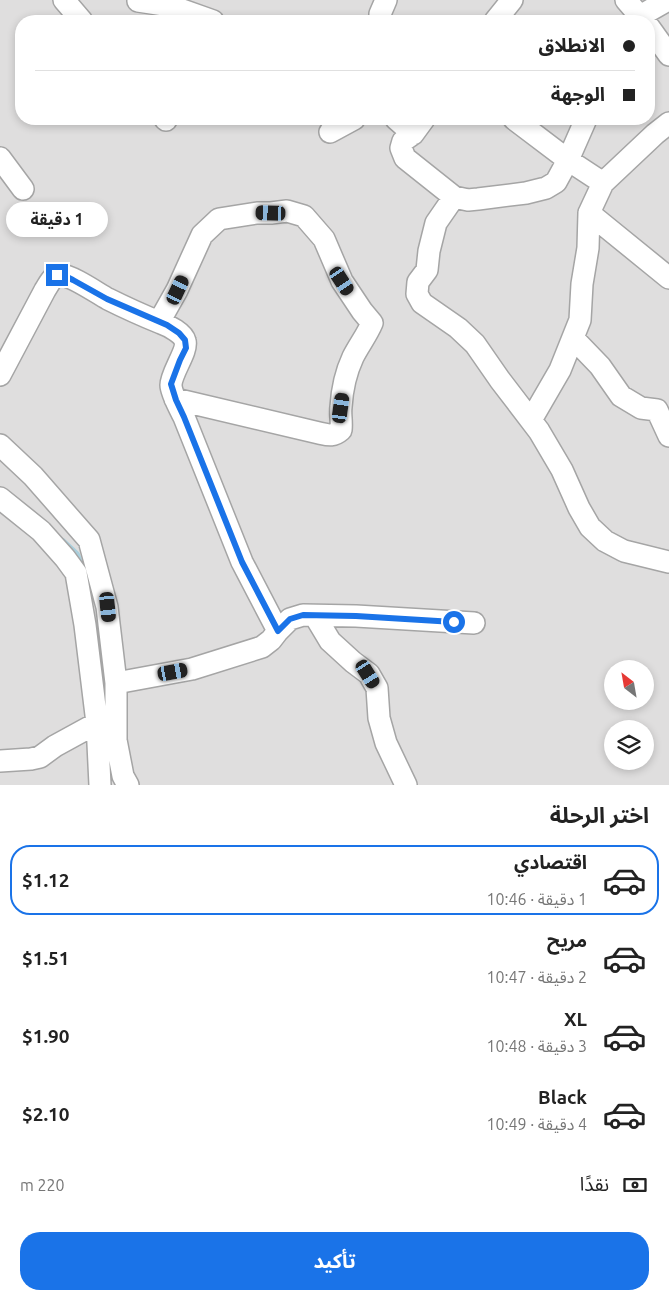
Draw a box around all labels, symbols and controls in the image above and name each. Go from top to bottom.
text: الانطلاق [539,34,605,56]
text: الوجهة [551,83,605,105]
callout: 1 دقيقة [6,202,108,238]
car [255,205,286,221]
text: 1 دقيقة [30,210,84,228]
route end [46,264,68,286]
car [327,264,356,298]
car [164,273,191,307]
car [331,392,350,424]
car [98,591,117,623]
route start [443,611,465,633]
car [353,657,382,691]
north arrow [604,660,654,710]
map controls [604,660,654,770]
car [156,662,189,682]
button: layers [604,720,654,770]
text: اختر الرحلة [550,802,649,827]
text: اقتصادي [514,851,587,873]
icon: car [602,858,647,903]
text: $1.12 [22,869,70,891]
text: 1 دقيقة · 10:46 [487,890,587,908]
text: مريح [547,929,587,951]
icon: car [602,936,647,981]
text: $1.51 [22,947,70,969]
text: 2 دقيقة · 10:47 [487,968,587,986]
text: XL [564,1008,587,1030]
icon: car [602,1014,647,1059]
text: $1.90 [22,1025,70,1047]
text: 3 دقيقة · 10:48 [487,1037,587,1055]
text: Black [538,1086,587,1108]
icon: car [602,1092,647,1137]
text: $2.10 [22,1103,70,1125]
text: 4 دقيقة · 10:49 [487,1115,587,1133]
icon: cash [621,1171,649,1199]
text: نقدًا [580,1173,609,1195]
text: 220 m [20,1176,65,1194]
button: تأكيد [20,1232,649,1290]

